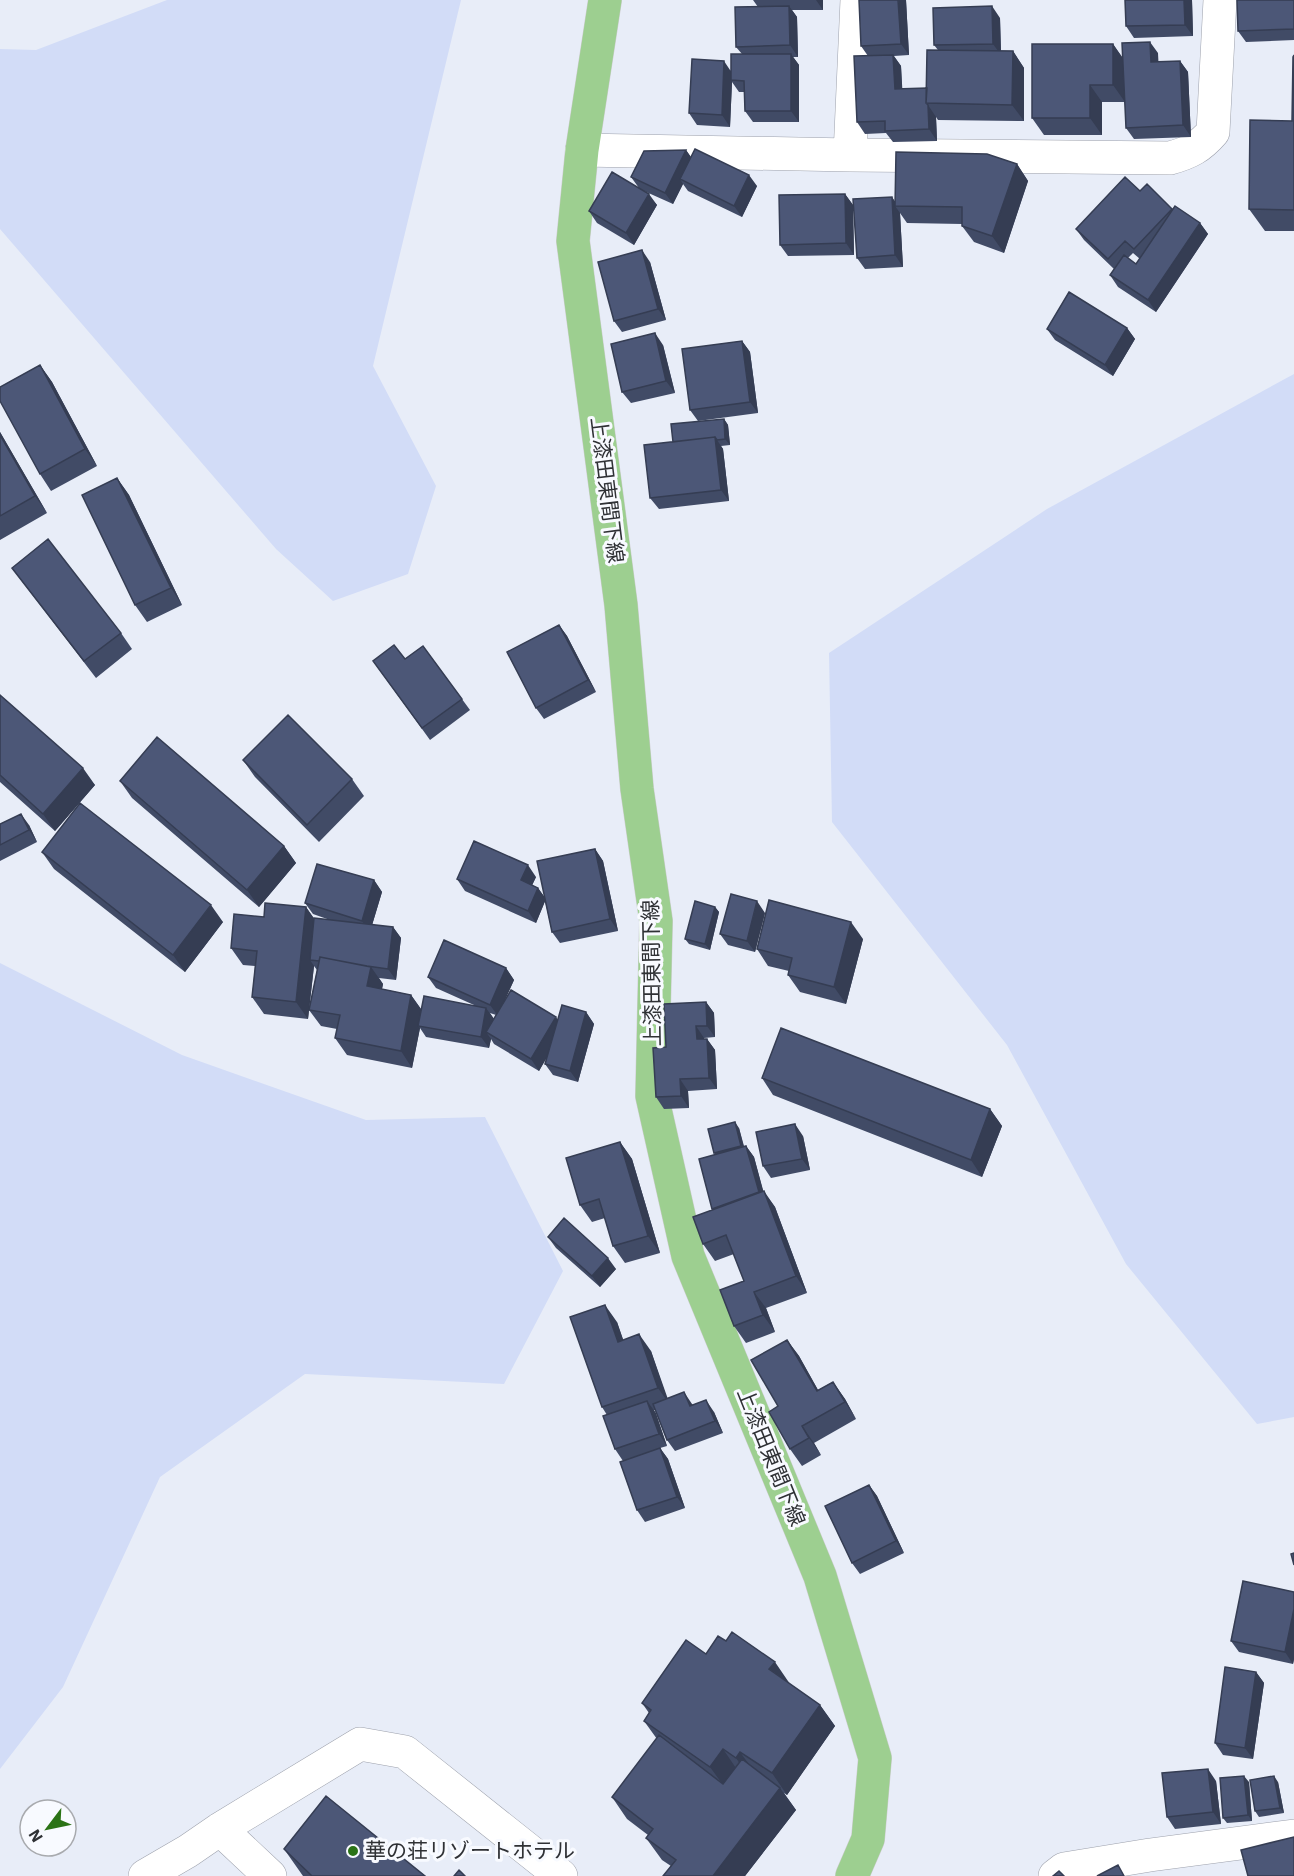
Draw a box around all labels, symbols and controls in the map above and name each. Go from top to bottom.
street label: 上漆田東間下線 [585,415,631,565]
street label: 上漆田東間下線 [636,899,666,1047]
street label: 上漆田東間下線 [731,1383,812,1530]
north arrow [18,1798,78,1858]
text: N [24,1826,47,1846]
place label: 華の荘リゾートホテル [365,1836,575,1864]
marker: 華の荘リゾートホテル [346,1844,360,1858]

